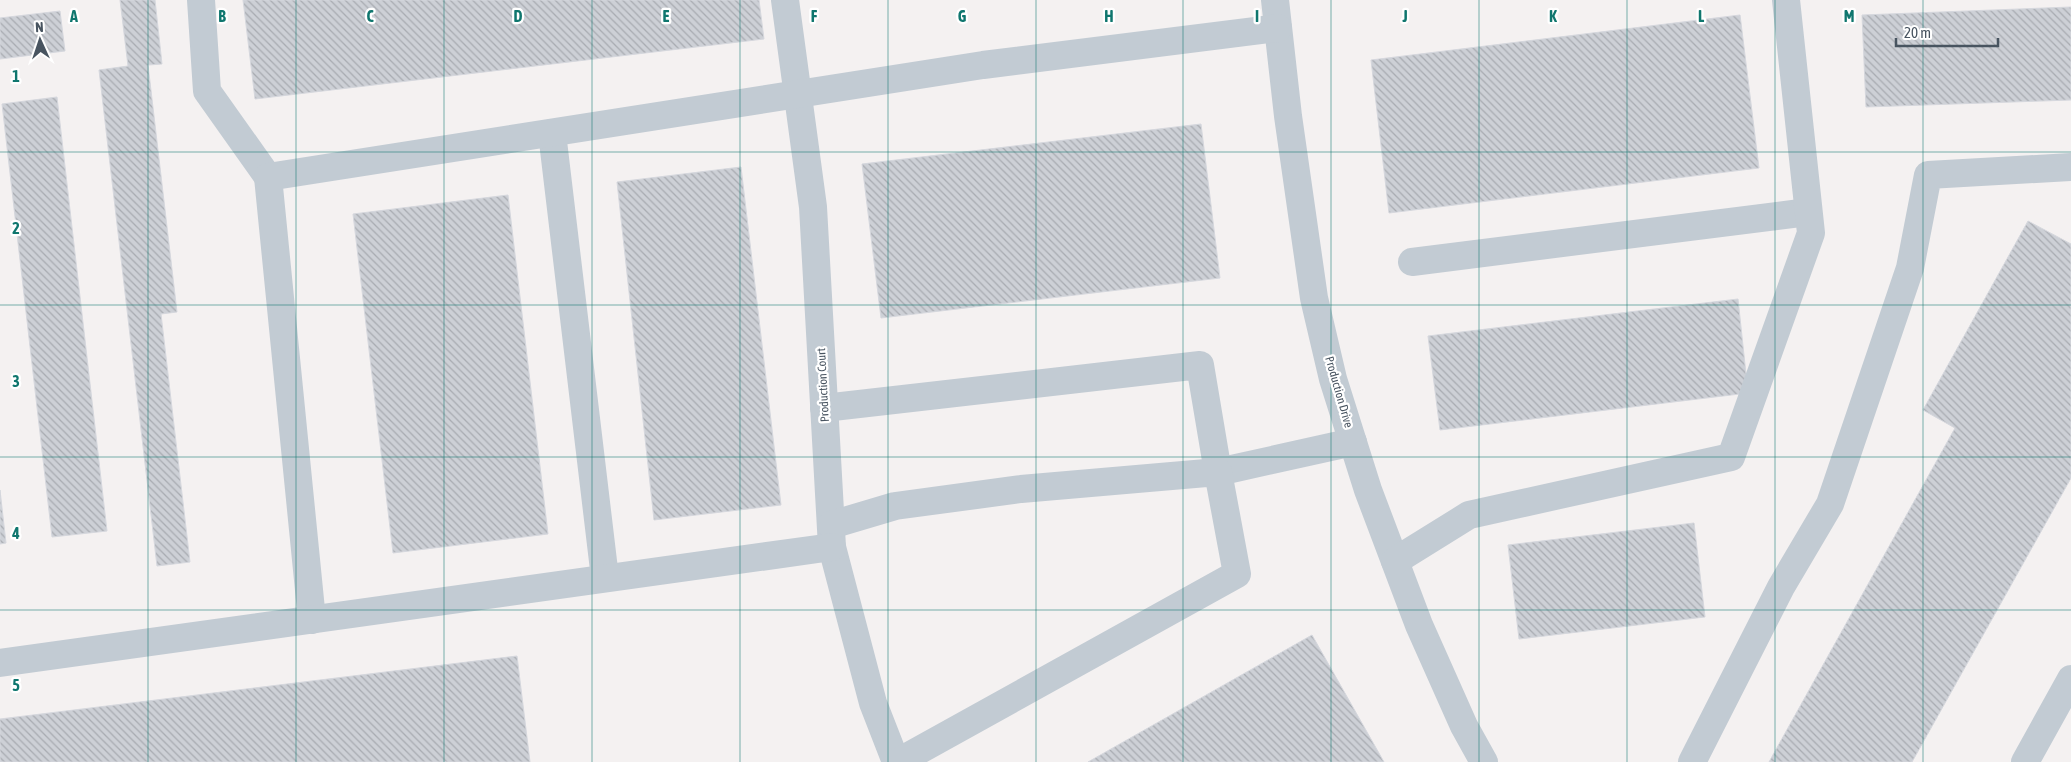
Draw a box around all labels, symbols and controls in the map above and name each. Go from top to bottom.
text: A [69,7,78,25]
text: B [218,7,226,25]
text: C [366,7,374,25]
text: D [514,7,523,25]
text: E [663,7,670,25]
text: F [811,7,818,25]
text: G [958,7,967,25]
text: H [1104,7,1114,25]
text: I [1255,7,1259,25]
text: J [1401,7,1408,25]
text: K [1549,7,1557,25]
text: L [1698,7,1705,25]
text: M [1844,7,1854,25]
north arrow [15,15,65,65]
scale bar [1896,15,1998,47]
text: N [35,19,44,35]
text: 20 m [1904,24,1931,41]
text: 1 [12,67,20,85]
text: 2 [12,219,20,237]
street label: Production Court [814,347,832,422]
street label: Production Drive [1322,355,1356,429]
text: 3 [12,372,20,390]
text: 4 [11,524,20,542]
text: 5 [12,676,20,694]

